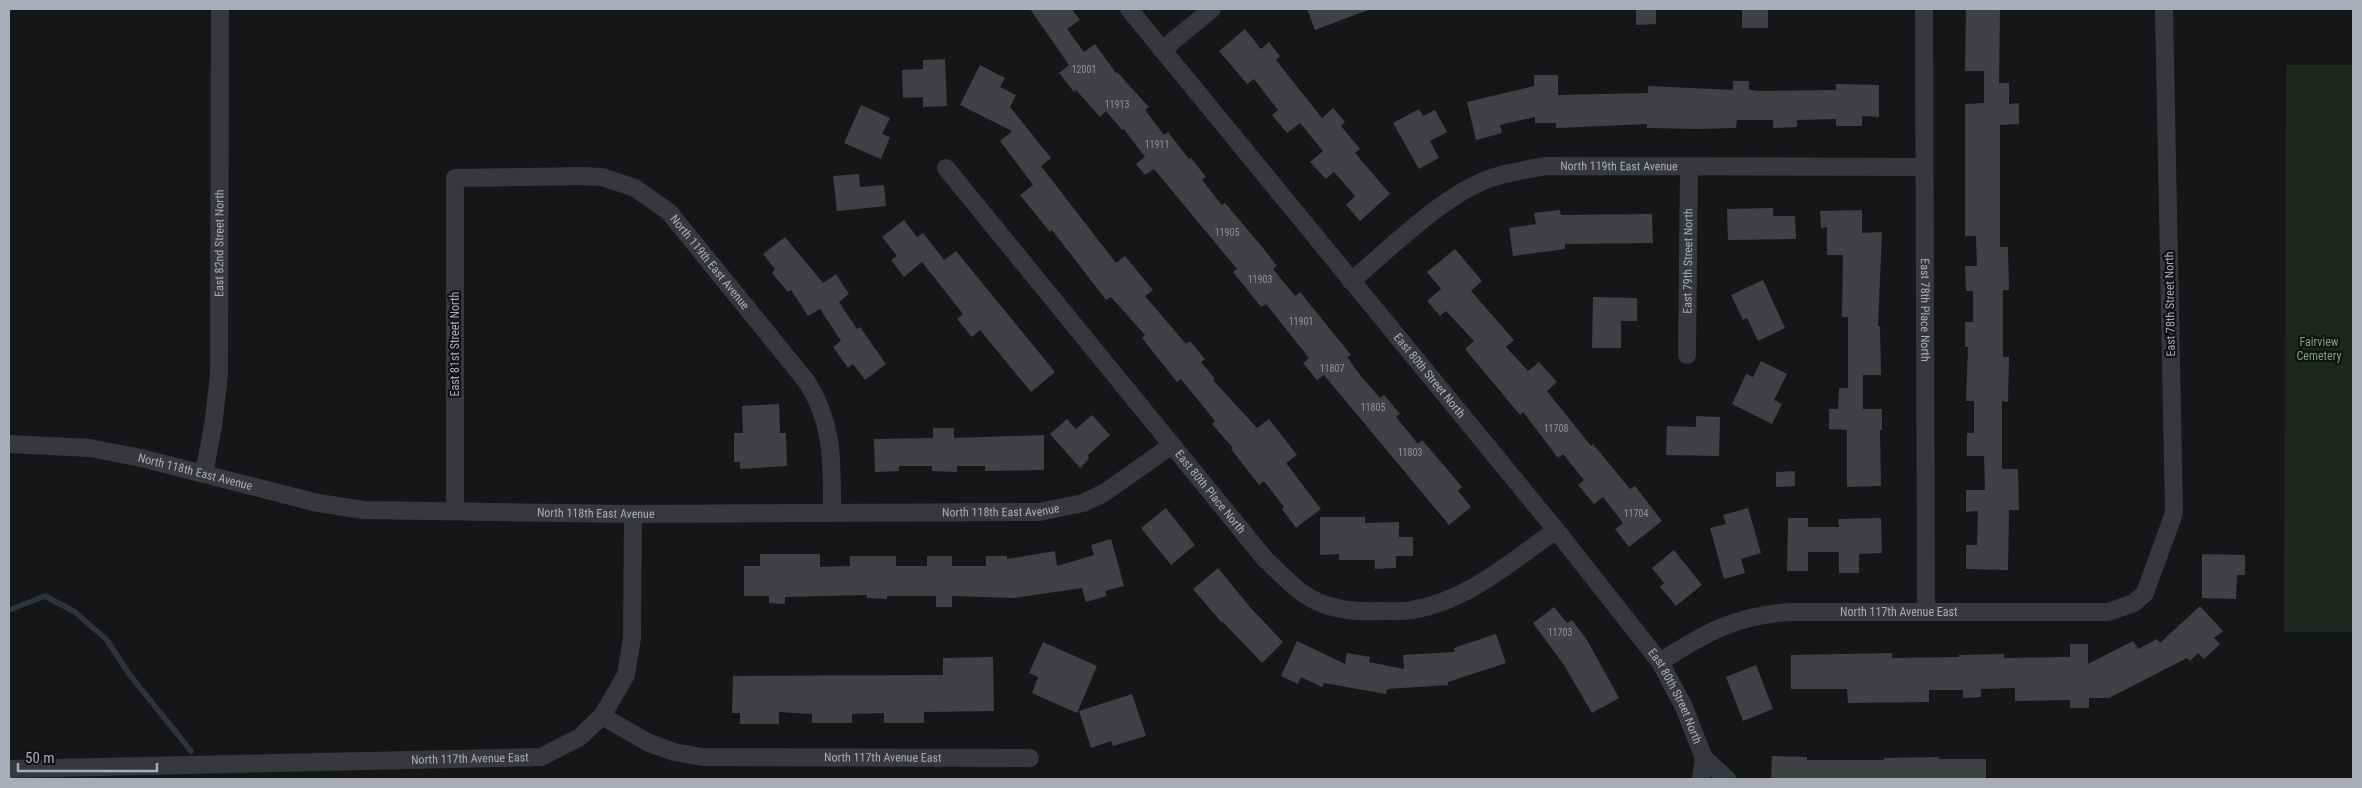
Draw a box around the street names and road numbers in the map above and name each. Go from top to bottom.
street label: North 119th East Avenue [1560,159,1678,173]
street label: East 82nd Street North [212,189,227,297]
street label: East 79th Street North [1680,208,1696,314]
street label: North 119th East Avenue [667,212,752,312]
street label: East 78th Street North [2162,251,2178,357]
street label: East 78th Place North [1918,258,1932,362]
street label: East 81st Street North [448,291,462,396]
street label: East 80th Street North [1391,330,1468,421]
street label: East 80th Place North [1172,447,1248,537]
street label: North 118th East Avenue [136,451,254,493]
street label: North 118th East Avenue [942,501,1061,519]
street label: North 118th East Avenue [537,506,655,521]
street label: North 117th Avenue East [1840,605,1958,619]
street label: East 80th Street North [1645,646,1705,746]
street label: North 117th Avenue East [411,750,529,767]
street label: North 117th Avenue East [824,750,942,765]

